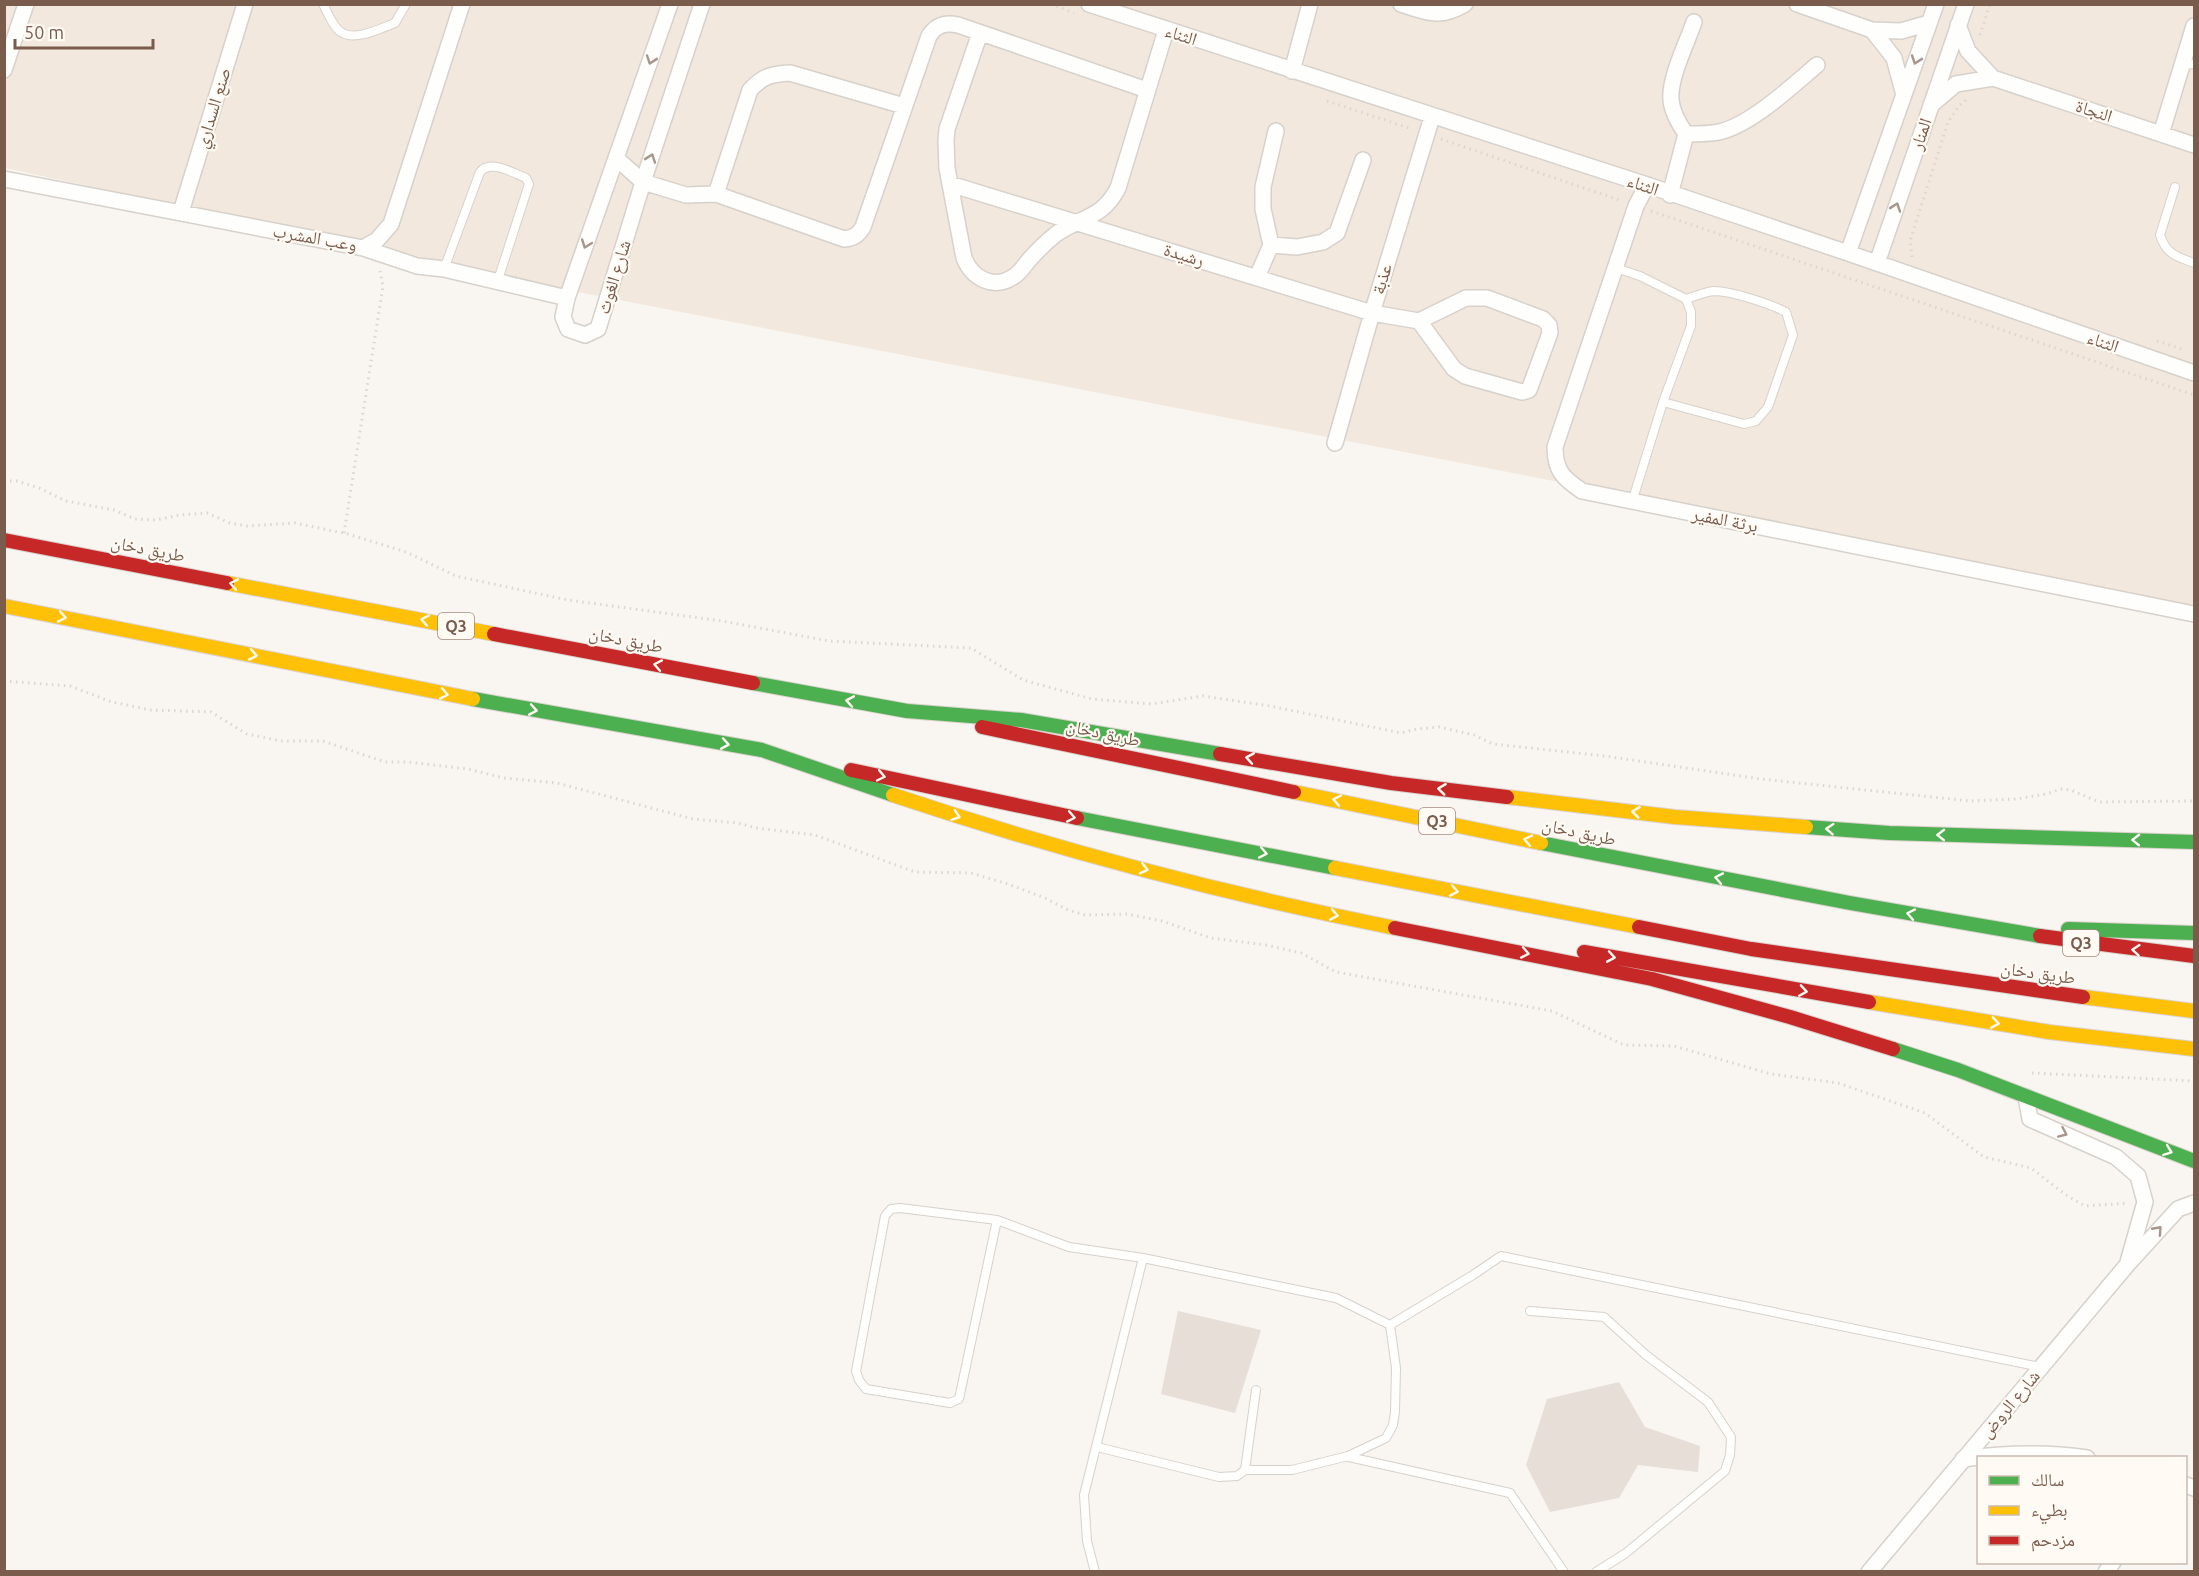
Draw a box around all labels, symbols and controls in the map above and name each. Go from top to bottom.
scale bar [15,12,153,50]
street label: الثناء [1163,20,1200,49]
text: 50 m [24,22,64,42]
one-way arrow [645,54,658,65]
one-way arrow [1911,54,1924,65]
street label: صنع السداري [190,65,239,152]
street label: النجاة [2073,95,2115,126]
street label: المنار [1905,115,1936,153]
one-way arrow [644,153,656,164]
street label: الثناء [1625,169,1662,199]
one-way arrow [1889,202,1901,213]
street label: وعب المشرب [271,220,359,256]
street label: شارع الغوث [592,237,636,317]
one-way arrow [581,238,594,249]
street label: رشيدة [1161,238,1207,271]
street label: عذبة [1367,261,1397,297]
street label: الثناء [2085,326,2122,356]
street label: برثة المفير [1689,503,1760,537]
street label: طريق دخان [109,531,187,567]
one-way arrow [229,578,239,591]
one-way arrow [57,610,67,623]
road number: Q3 [438,613,474,639]
one-way arrow [421,614,431,627]
street label: طريق دخان [587,622,665,658]
one-way arrow [248,648,258,661]
one-way arrow [653,659,663,672]
one-way arrow [439,686,449,699]
one-way arrow [845,696,854,708]
one-way arrow [528,703,538,716]
street label: طريق دخان [1064,714,1142,752]
one-way arrow [720,737,730,750]
one-way arrow [1245,752,1255,765]
one-way arrow [875,769,885,782]
one-way arrow [1438,783,1447,796]
one-way arrow [1332,794,1342,807]
one-way arrow [1631,806,1641,819]
road number: Q3 [1419,808,1455,834]
one-way arrow [950,809,961,822]
one-way arrow [1067,810,1076,822]
street label: طريق دخان [1540,813,1618,851]
one-way arrow [1826,823,1835,836]
one-way arrow [1937,828,1946,841]
one-way arrow [2132,833,2141,846]
one-way arrow [1523,834,1533,847]
one-way arrow [1257,846,1267,859]
one-way arrow [1139,862,1149,875]
one-way arrow [1714,872,1724,885]
one-way arrow [1449,884,1459,897]
one-way arrow [1328,908,1338,921]
one-way arrow [1906,908,1916,921]
road number: Q3 [2063,930,2099,956]
one-way arrow [2132,944,2141,957]
one-way arrow [1519,946,1529,959]
one-way arrow [1605,950,1615,963]
street label: طريق دخان [1999,957,2077,989]
one-way arrow [1798,985,1807,997]
one-way arrow [1990,1016,2000,1029]
one-way arrow [2057,1126,2068,1138]
one-way arrow [2162,1144,2173,1156]
one-way arrow [2151,1226,2162,1237]
street label: شارع الروض [1975,1366,2045,1442]
legend [1977,1456,2187,1564]
text: سالك [2031,1469,2064,1489]
text: بطيء [2031,1499,2068,1525]
text: مزدحم [2031,1529,2075,1552]

